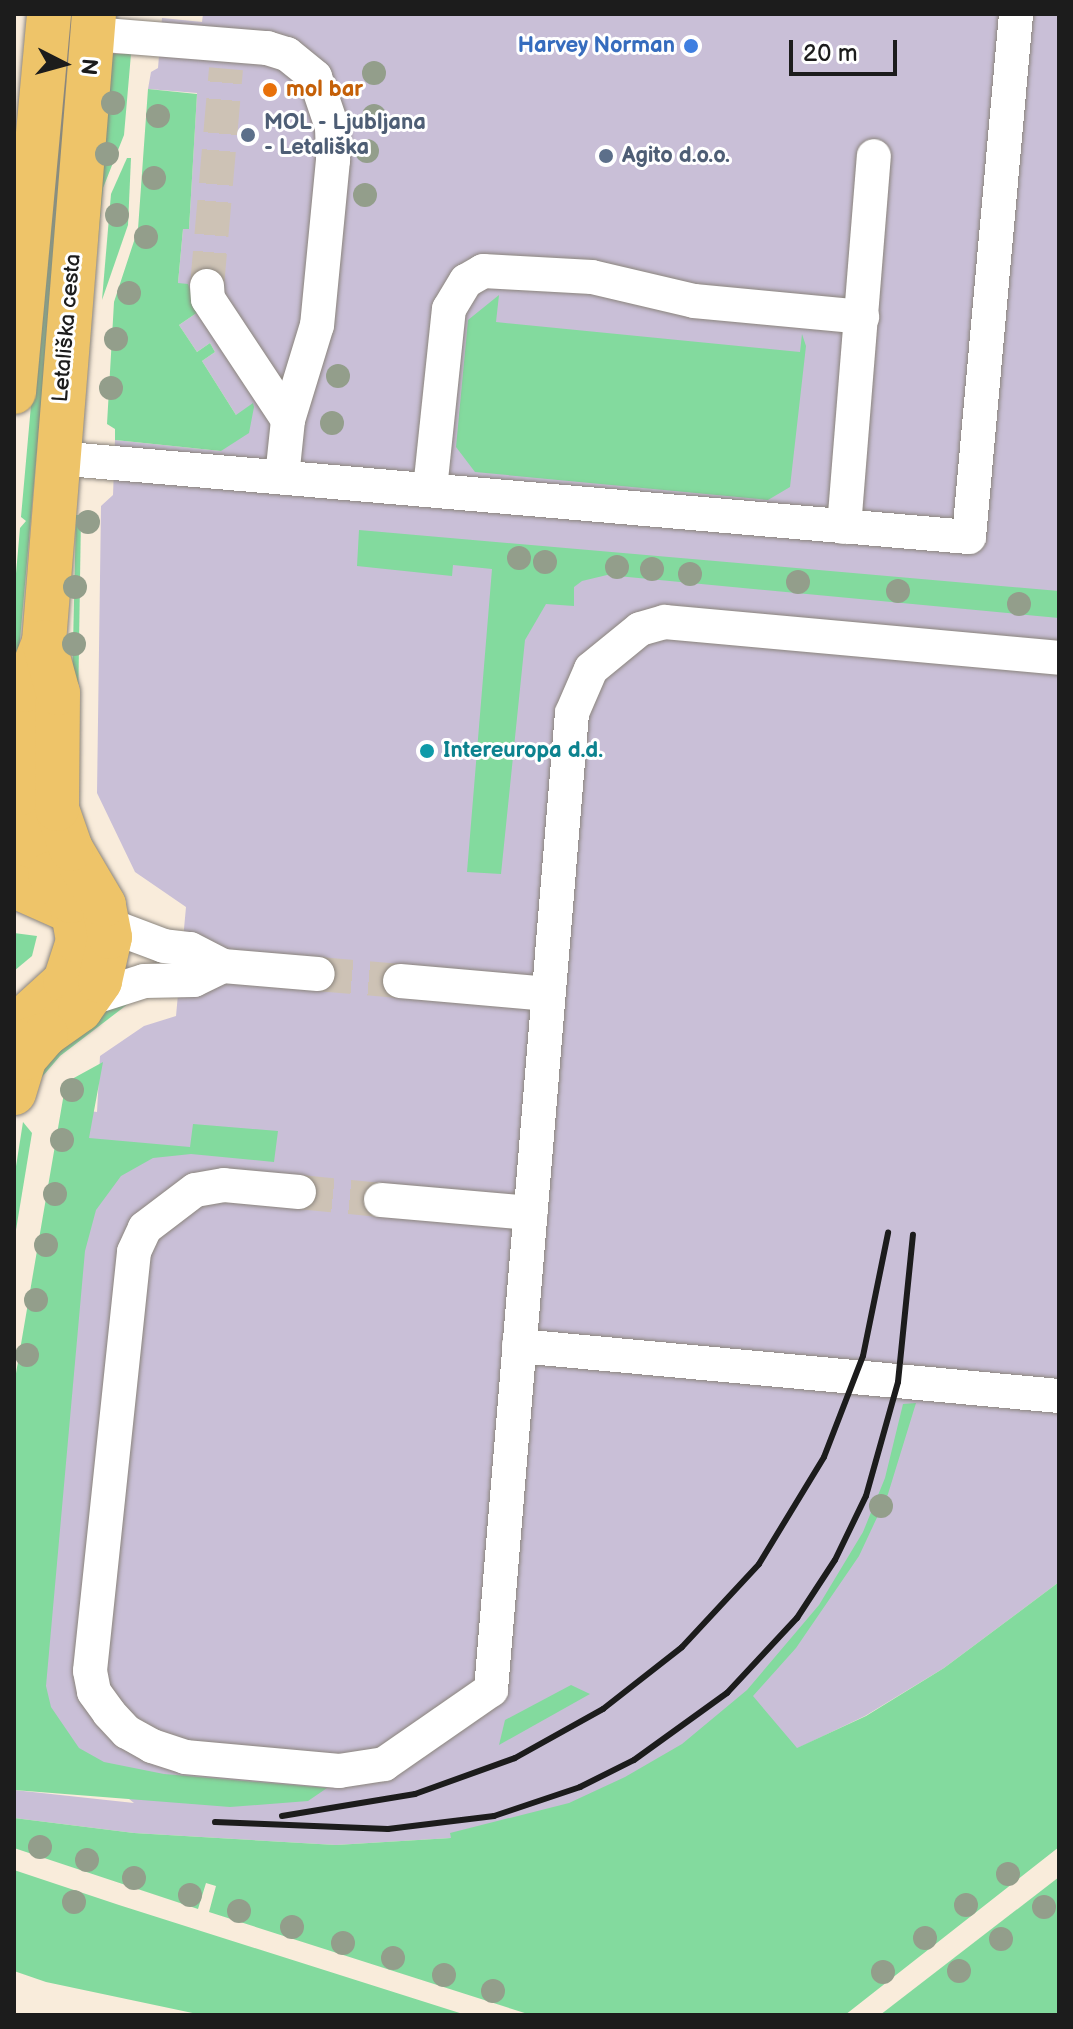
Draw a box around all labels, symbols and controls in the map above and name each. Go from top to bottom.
north arrow [24,24,104,104]
scale bar [793,24,901,74]
place label: Harvey Norman [517,33,675,59]
marker: Harvey Norman [682,37,700,55]
text: 20 m [803,39,858,68]
text: N [74,57,103,76]
place label: mol bar [286,77,363,103]
marker: mol bar [261,81,279,99]
place label: MOL - Ljubljana - Letališka [264,109,426,160]
marker: MOL - Ljubljana - Letališka [239,126,257,144]
place label: Agito d.o.o. [622,143,730,169]
marker: Agito d.o.o. [597,147,615,165]
street label: Letališka cesta [47,253,87,403]
place label: Intereuropa d.d. [443,738,603,764]
marker: Intereuropa d.d. [418,742,436,760]

